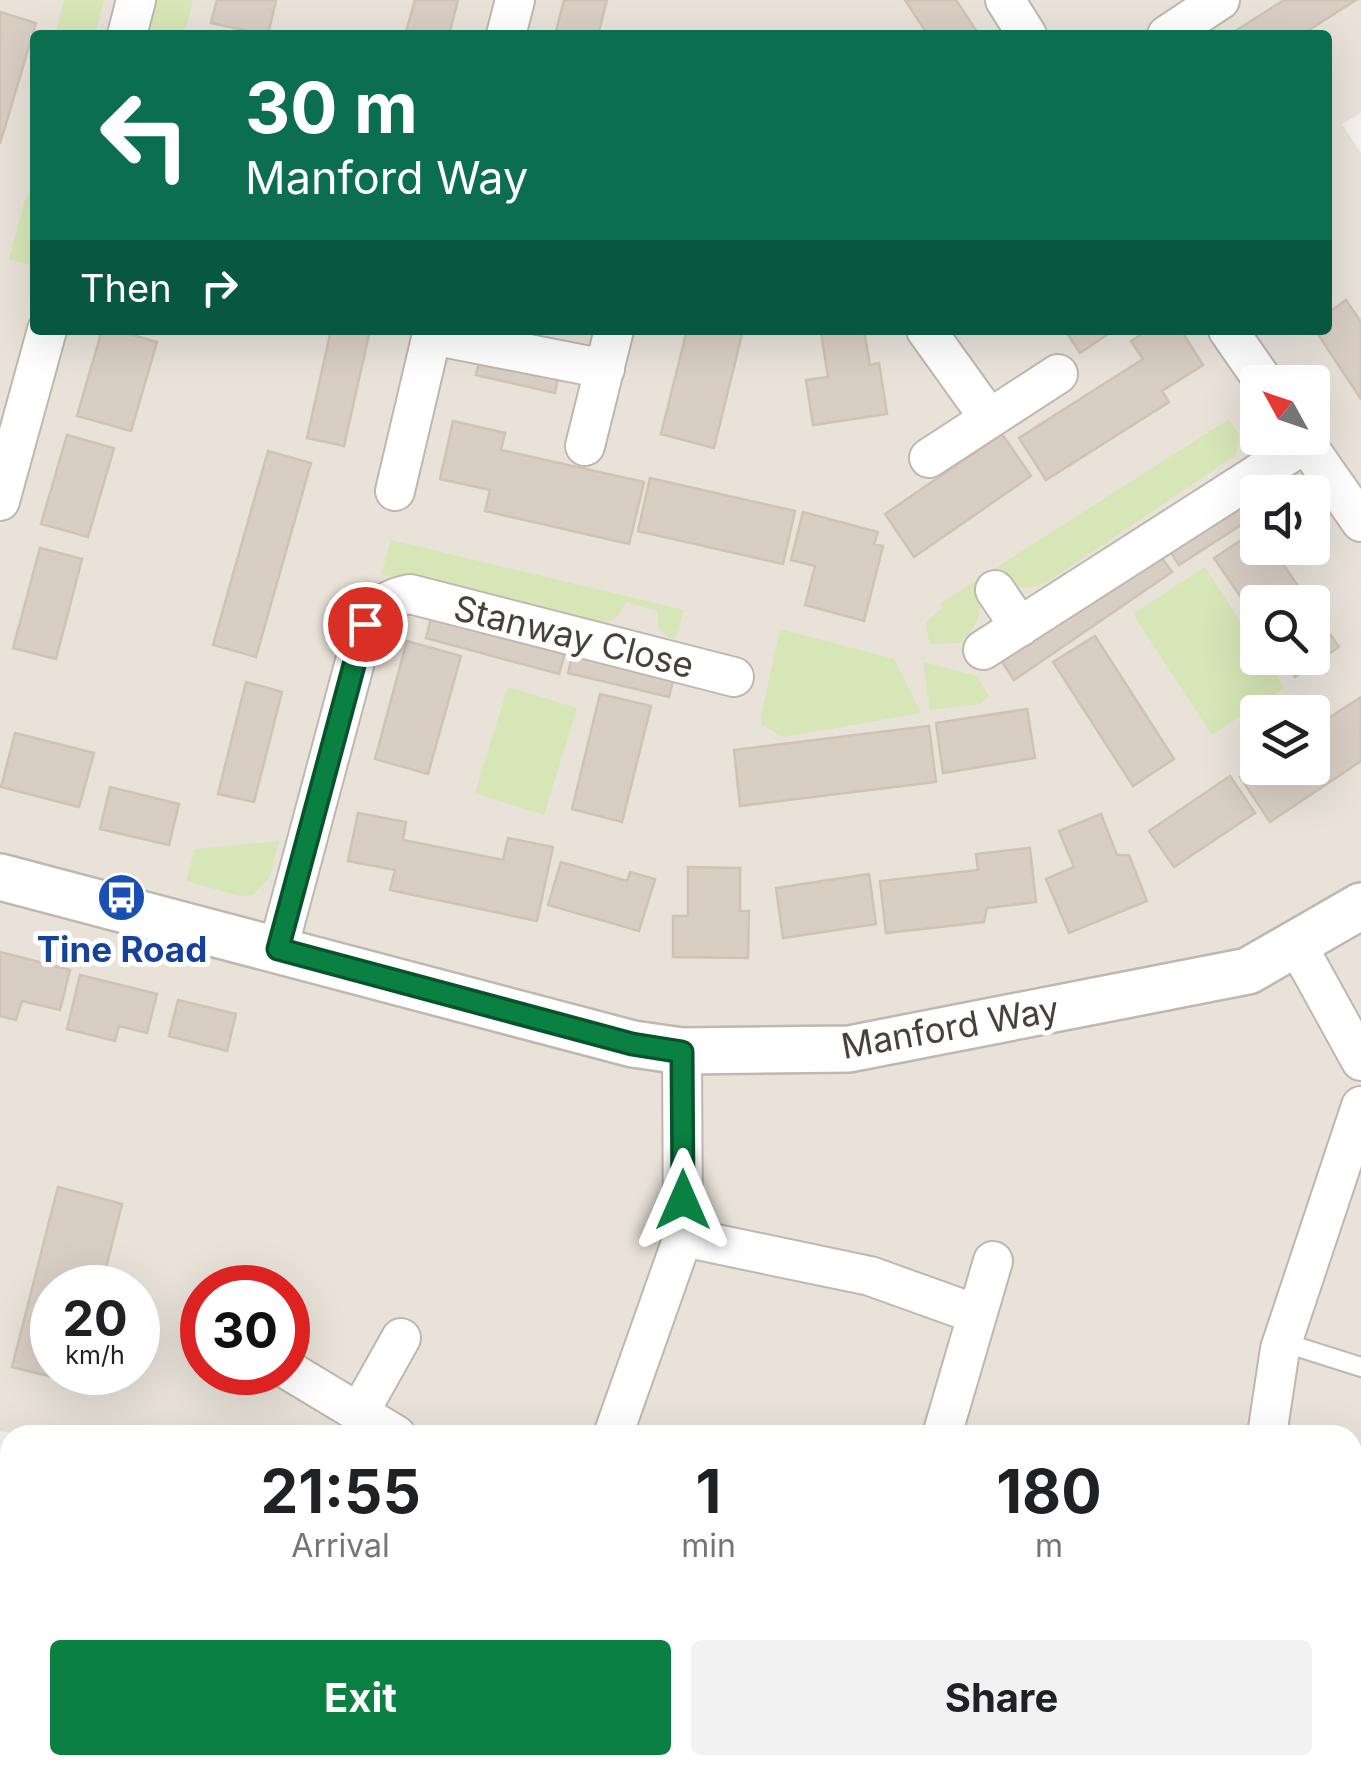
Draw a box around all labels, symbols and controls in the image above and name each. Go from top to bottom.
text: 30 m [245,65,418,150]
icon: left [80,70,210,200]
text: Manford Way [245,150,528,205]
icon: right [192,260,247,315]
text: Then [80,265,172,311]
north arrow [1240,365,1330,455]
map controls [1240,365,1330,785]
button: sound [1240,475,1330,565]
pin [323,582,408,667]
button: search [1240,585,1330,675]
street label: Stanway Close [450,586,698,686]
icon: arrive [338,597,393,652]
button: layers [1240,695,1330,785]
bus stop icon: Tine Road [96,871,148,923]
place label: Tine Road [37,928,207,970]
street label: Manford Way [838,987,1062,1067]
position arrow [631,1148,735,1252]
speed limit sign: 30 [180,1265,310,1395]
text: 20 [62,1288,128,1348]
text: km/h [65,1340,125,1370]
text: 21:55 [260,1455,421,1527]
text: 1 [696,1455,721,1527]
text: 180 [996,1455,1102,1527]
text: Arrival [291,1526,390,1565]
text: min [681,1526,736,1565]
text: m [1035,1526,1063,1565]
button: Exit [50,1640,671,1755]
button: Share [691,1640,1312,1755]

